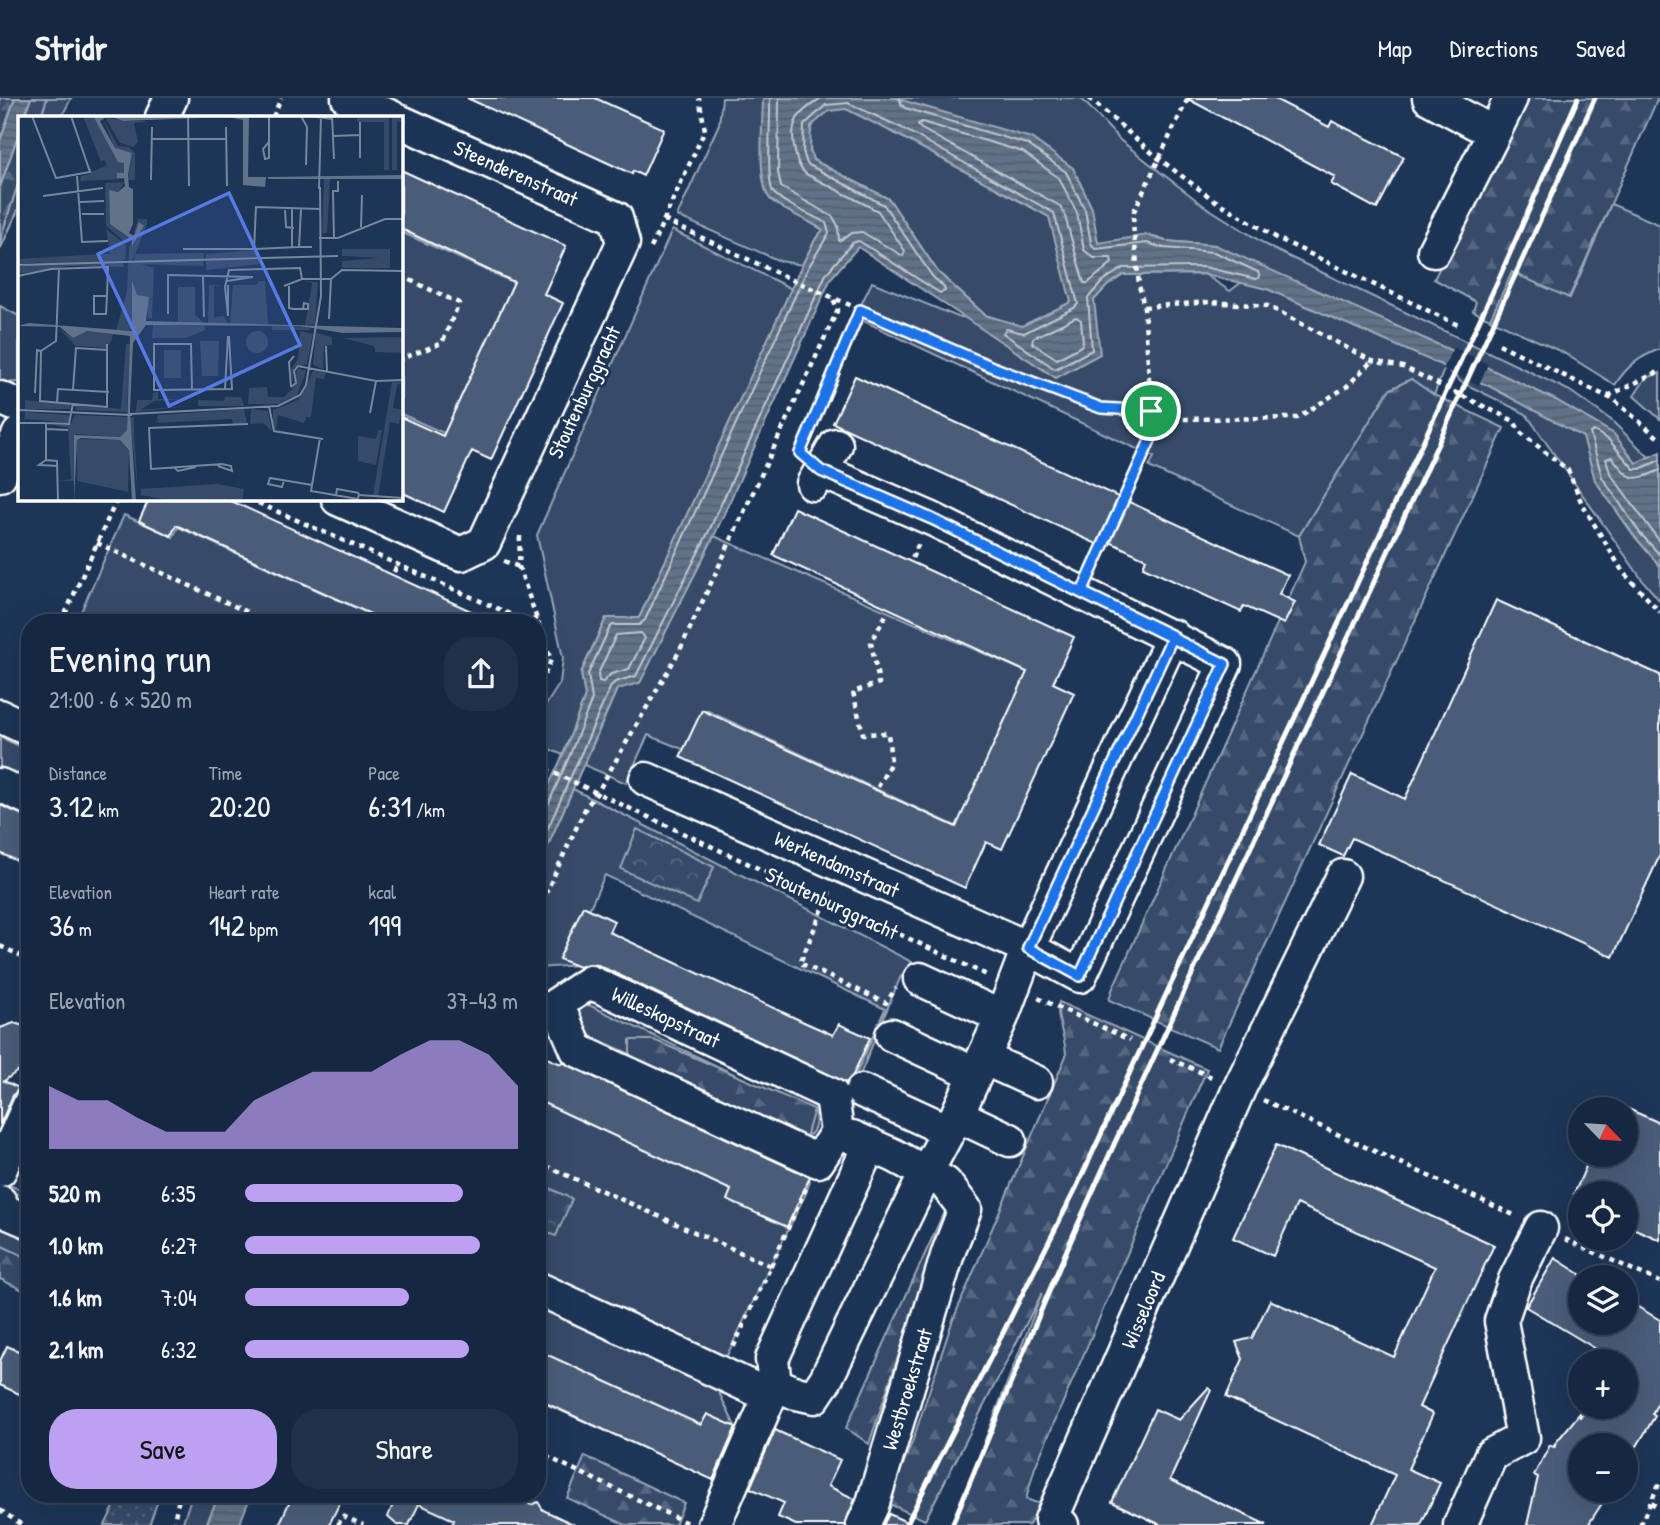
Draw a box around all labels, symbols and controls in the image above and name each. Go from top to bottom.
text: Stridr [35,26,107,70]
text: Map [1378,32,1412,64]
text: Directions [1450,32,1538,64]
text: Saved [1576,32,1625,64]
inset map [18,116,402,500]
street label: Steenderenstraat [450,133,583,214]
street label: Stoutenburggracht [541,320,628,463]
pin [1121,381,1181,441]
icon: arrive [1132,392,1170,430]
text: Evening run [49,632,212,684]
button: share [444,637,518,711]
text: 21:00 · 6 × 520 m [49,684,192,715]
text: Distance [49,760,107,786]
text: Time [209,760,242,786]
text: Pace [368,760,400,786]
text: 3.12 [49,786,94,826]
text: 20:20 [209,786,271,826]
text: 6:31 [368,786,412,826]
text: km [94,797,119,823]
text: /km [412,797,445,823]
street label: Werkendamstraat [770,824,905,905]
street label: Stoutenburggracht [761,860,904,947]
text: Elevation [49,879,112,905]
text: Heart rate [209,879,280,905]
text: kcal [368,879,396,905]
text: 36 [49,905,74,945]
text: 142 [209,905,245,945]
text: 199 [368,905,401,945]
text: m [74,916,92,942]
text: bpm [245,916,278,942]
street label: Willeskopstraat [607,979,726,1055]
text: Elevation [49,985,125,1016]
text: 37–43 m [447,985,518,1016]
north arrow [1568,1097,1638,1167]
map controls [1568,1097,1638,1503]
text: 520 m [49,1178,101,1209]
text: 6:35 [161,1178,196,1209]
button: locate [1568,1181,1638,1251]
text: 1.0 km [49,1230,103,1261]
text: 6:27 [161,1230,198,1261]
button: layers [1568,1265,1638,1335]
street label: Wisseloord [1114,1267,1172,1353]
text: 1.6 km [49,1282,102,1313]
text: 7:04 [161,1282,197,1313]
street label: Westbroekstraat [875,1324,940,1453]
text: 2.1 km [49,1334,104,1365]
text: 6:32 [161,1334,197,1365]
button: + [1568,1349,1638,1419]
button: Save [49,1409,277,1489]
button: Share [291,1409,518,1489]
button: − [1568,1433,1638,1503]

